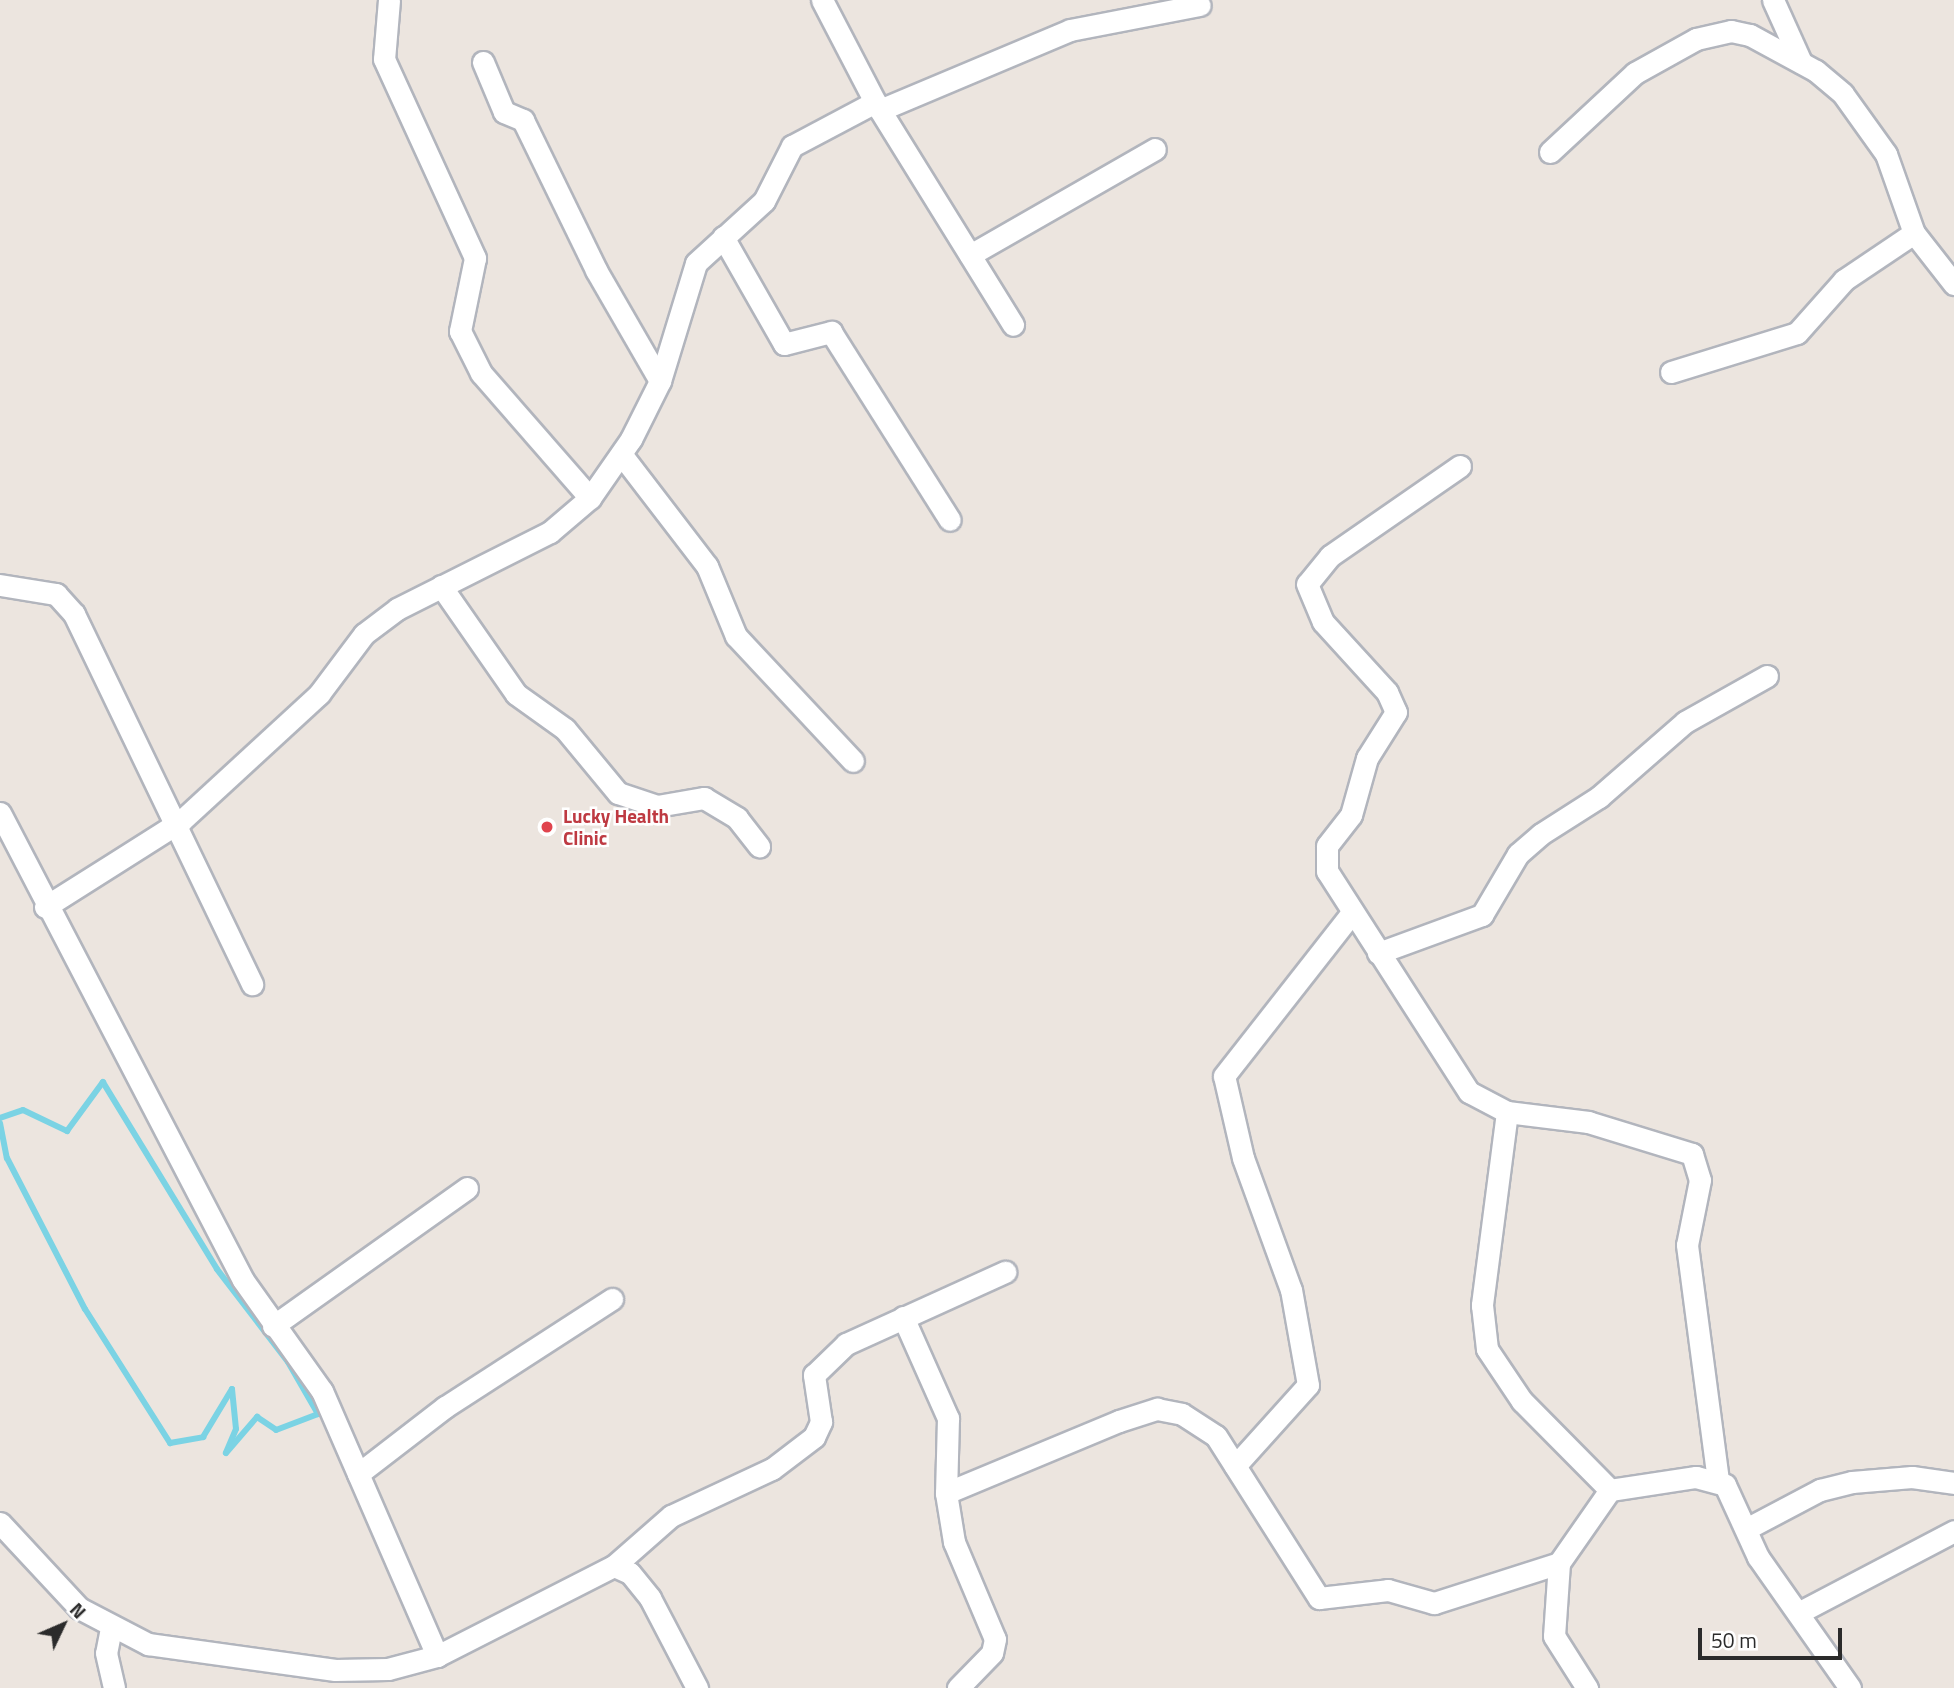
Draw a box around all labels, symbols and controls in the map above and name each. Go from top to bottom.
place label: Lucky Health Clinic [563,805,669,849]
marker: Lucky Health Clinic [537,817,557,837]
north arrow [28,1590,98,1660]
text: N [63,1595,93,1625]
scale bar [1702,1614,1846,1658]
text: 50 m [1711,1624,1757,1656]

